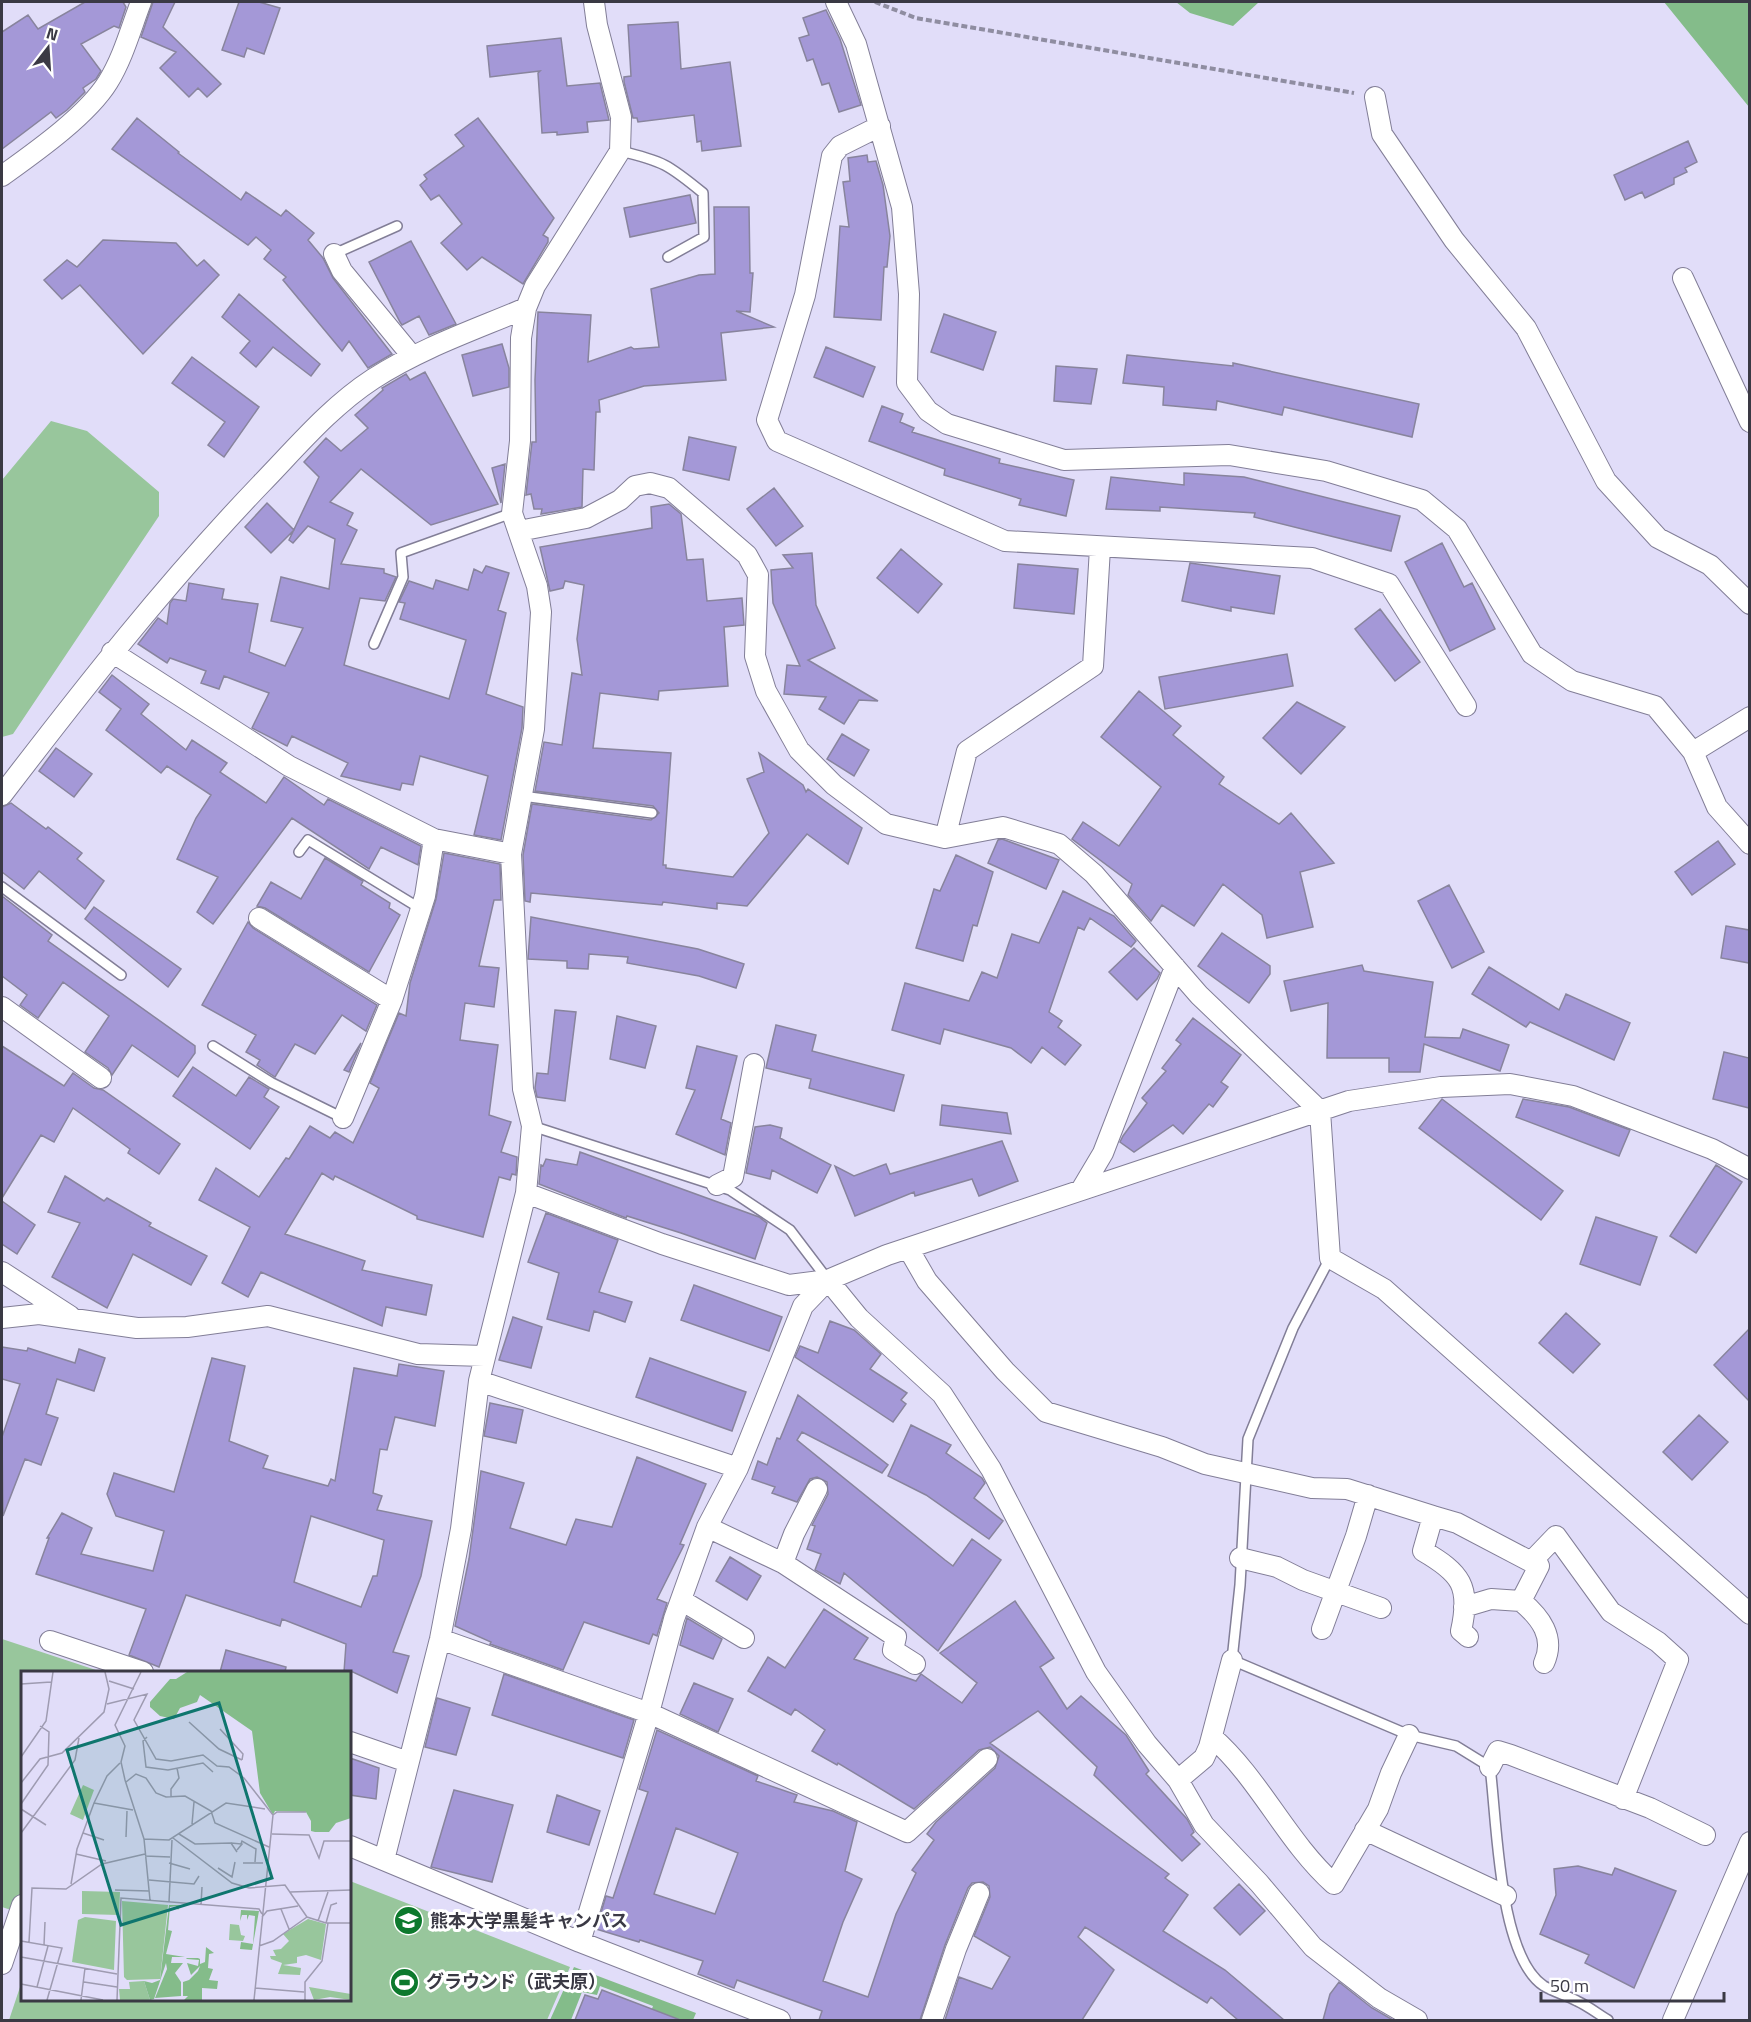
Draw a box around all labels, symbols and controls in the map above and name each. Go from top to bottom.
north arrow [18,18,78,78]
text: N [44,21,61,47]
inset map [21,1671,351,2001]
school or university icon: 熊本大学黒髪キャンパス [393,1905,425,1937]
place label: 熊本大学黒髪キャンパス [430,1907,628,1934]
scale bar [1541,1965,1724,2003]
sports icon: グラウンド（武夫原） [389,1966,421,1998]
place label: グラウンド（武夫原） [426,1968,606,1995]
text: 50 m [1550,1972,1589,1999]

